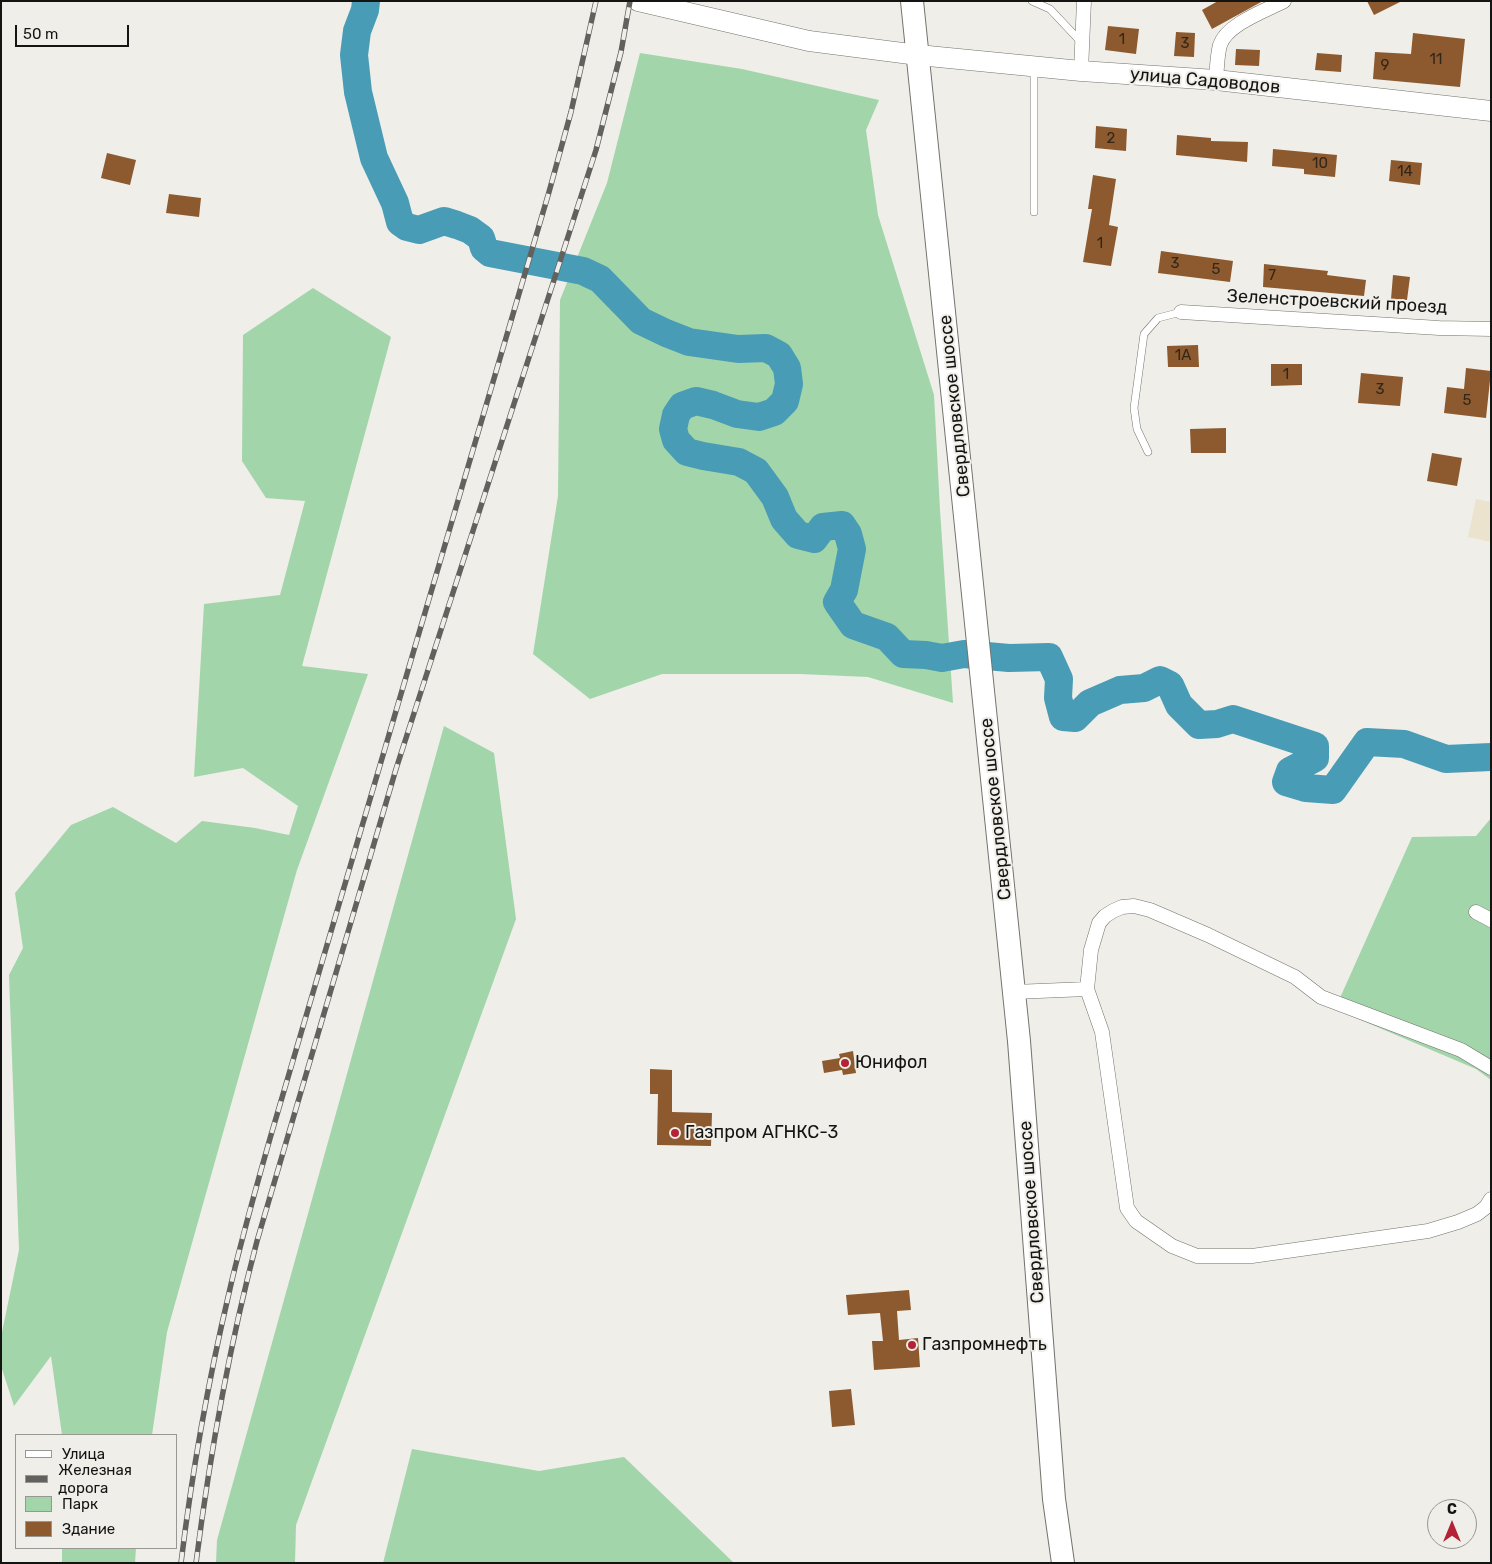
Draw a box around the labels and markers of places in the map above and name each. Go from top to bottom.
place label: Юнифол [855,1052,928,1074]
marker: Юнифол [839,1057,851,1069]
place label: Газпром АГНКС-3 [685,1122,838,1144]
marker: Газпром АГНКС-3 [669,1127,681,1139]
place label: Газпромнефть [922,1334,1047,1356]
marker: Газпромнефть [906,1339,918,1351]

